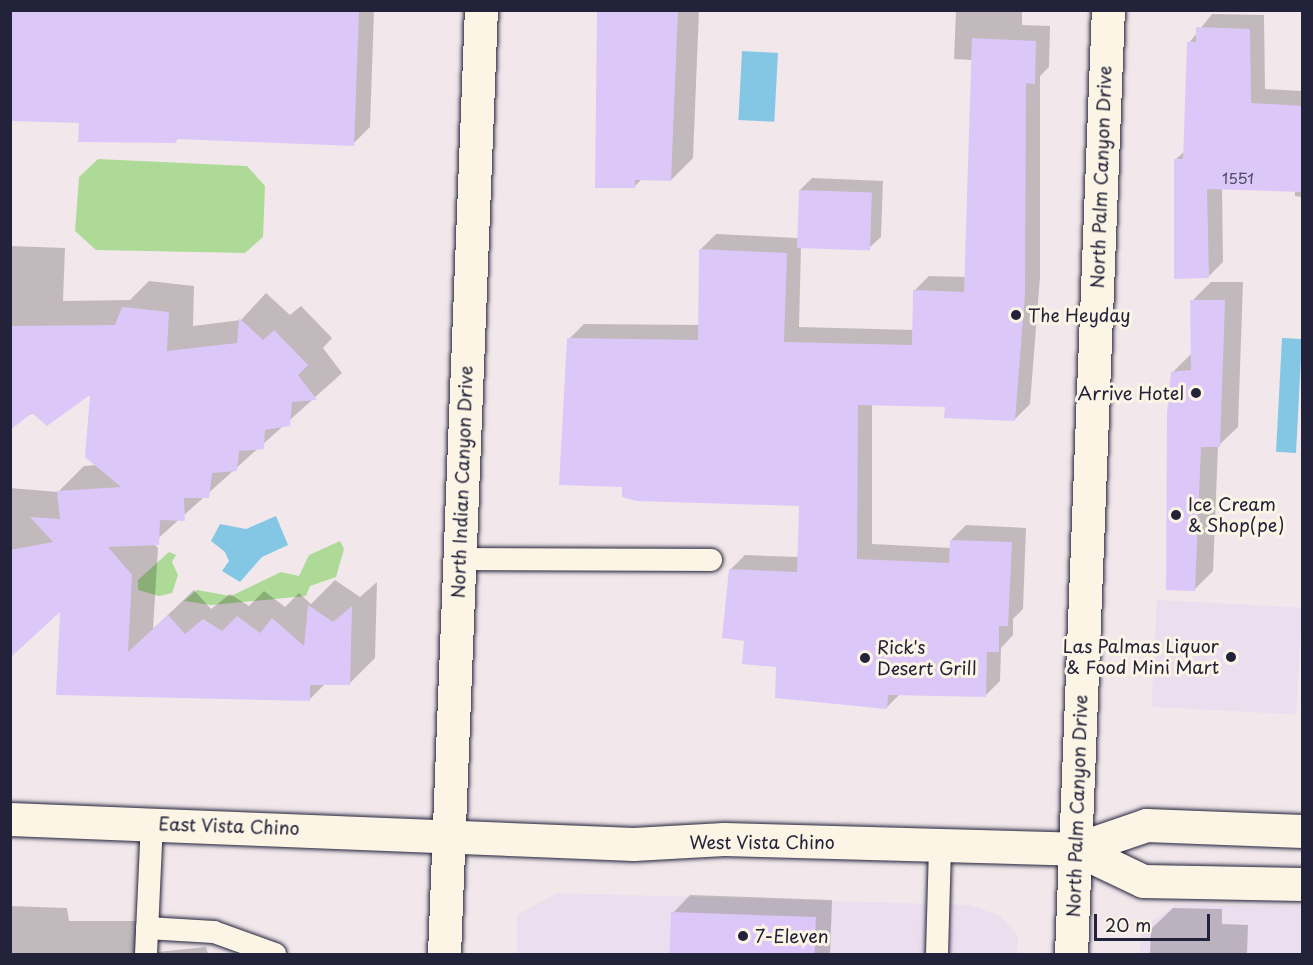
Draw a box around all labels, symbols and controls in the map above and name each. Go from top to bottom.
street label: North Palm Canyon Drive [1086,65,1116,289]
house number: 1551 [1222,169,1254,187]
place label: The Heyday [1028,304,1132,326]
marker: The Heyday [1009,308,1023,322]
street label: North Indian Canyon Drive [447,364,477,600]
place label: Arrive Hotel [1078,382,1184,404]
marker: Arrive Hotel [1189,386,1203,400]
place label: Ice Cream & Shop(pe) [1188,494,1285,536]
marker: Ice Cream & Shop(pe) [1169,508,1183,522]
place label: Las Palmas Liquor & Food Mini Mart [1060,636,1219,678]
place label: Rick's Desert Grill [877,637,977,680]
marker: Las Palmas Liquor & Food Mini Mart [1224,650,1238,664]
marker: Rick's Desert Grill [858,651,872,665]
street label: North Palm Canyon Drive [1062,694,1092,918]
street label: East Vista Chino [158,813,300,839]
street label: West Vista Chino [689,831,835,853]
scale bar [1097,902,1212,940]
text: 20 m [1105,911,1151,938]
place label: 7-Eleven [755,925,829,947]
marker: 7-Eleven [736,929,750,943]

